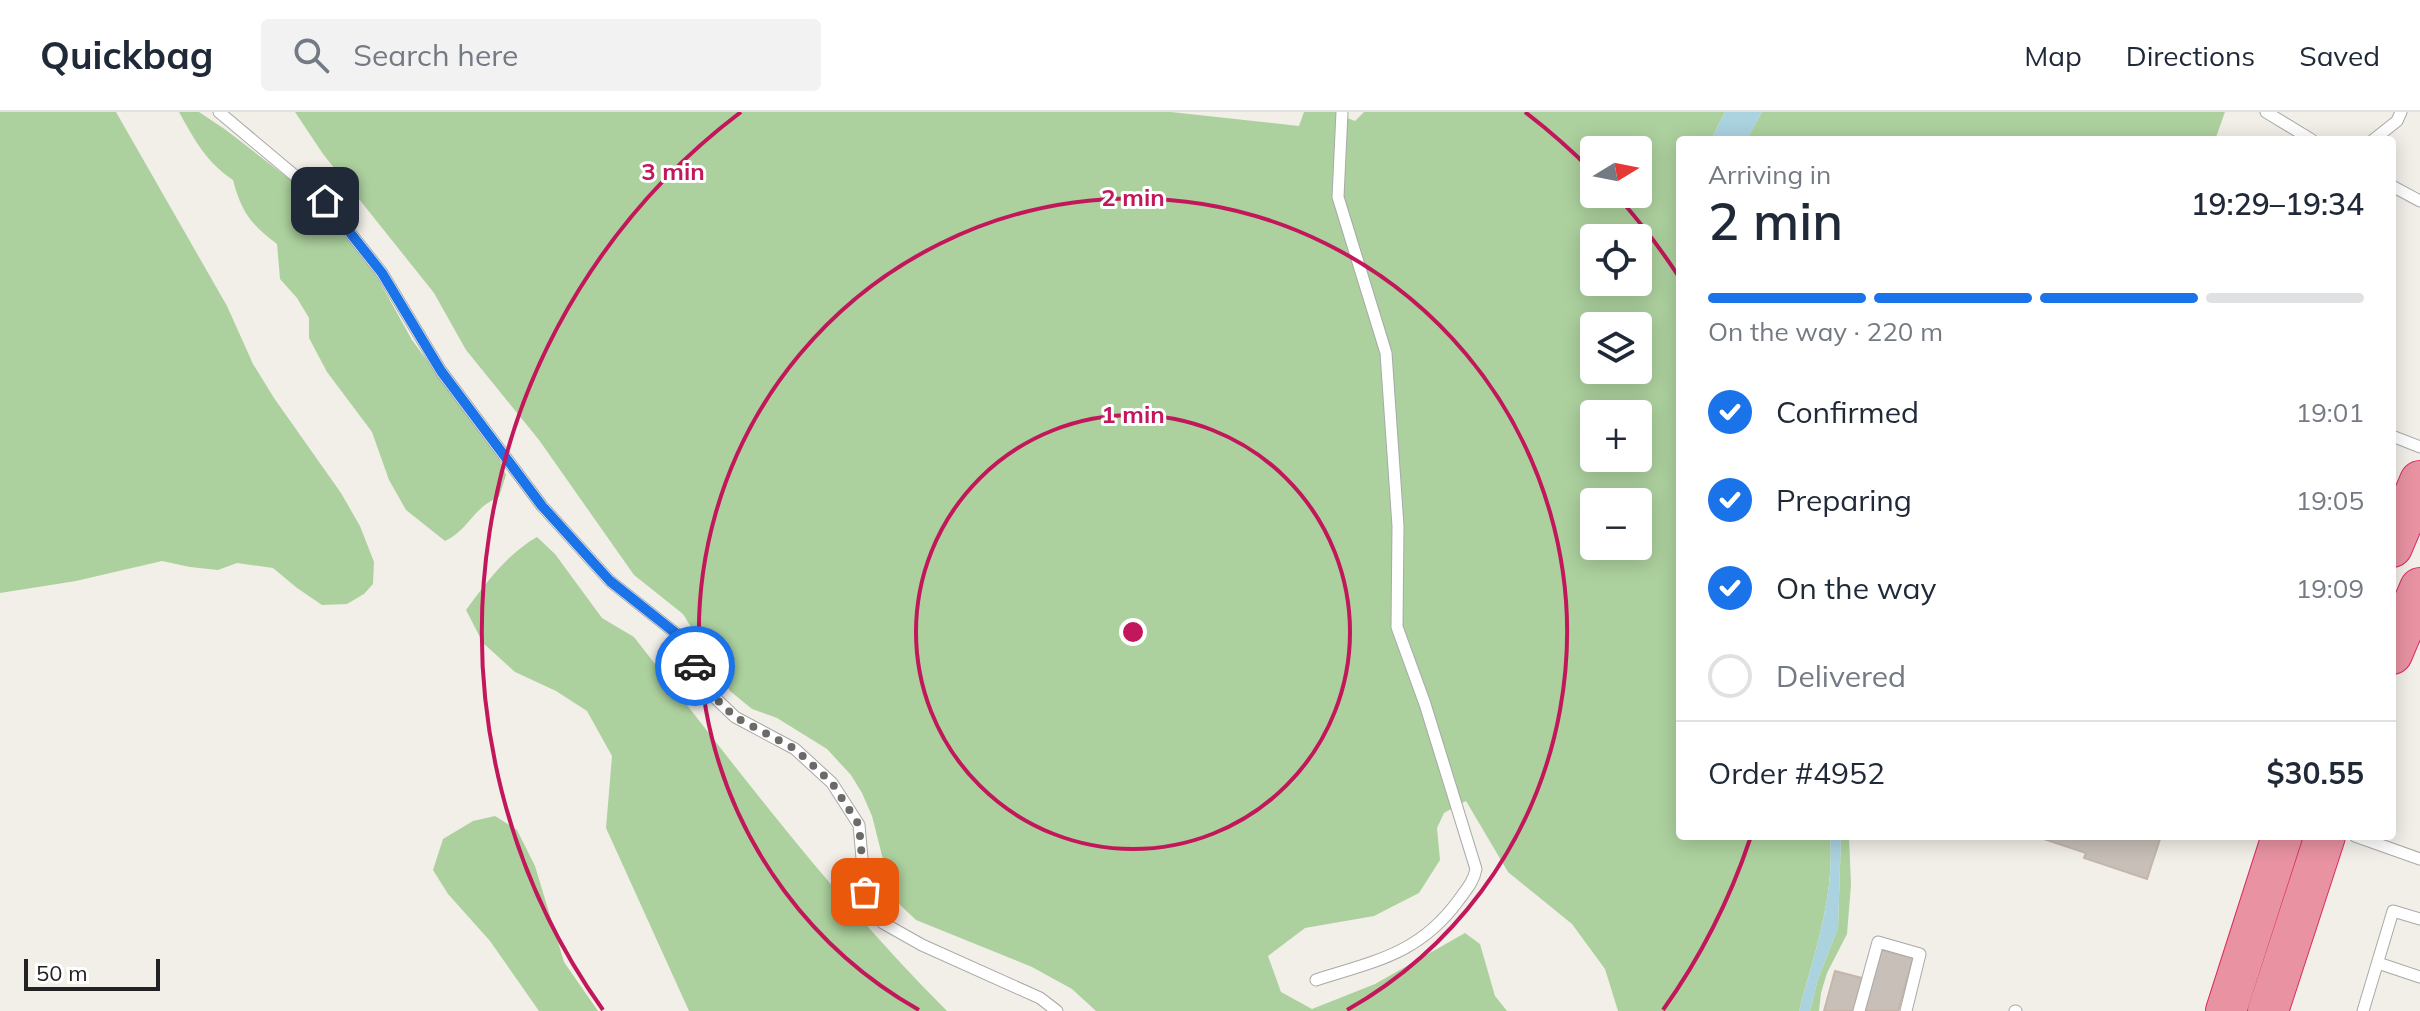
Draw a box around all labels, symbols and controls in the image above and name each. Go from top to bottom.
search box [261,19,821,91]
text: Quickbag [40,31,213,79]
icon: search [289,33,333,77]
text: Search here [353,36,518,74]
text: Map [2024,38,2082,73]
text: Directions [2126,38,2255,73]
text: Saved [2299,38,2380,73]
north arrow [1580,136,1652,208]
map controls [1580,136,1652,560]
text: 3 min [641,156,705,186]
text: Arriving in [1708,158,1831,191]
pin [291,167,359,235]
icon: home [303,179,347,223]
text: 2 min [1101,182,1165,212]
text: 19:29–19:34 [2191,185,2364,223]
text: 2 min [1708,188,1843,253]
button: locate [1580,224,1652,296]
button: layers [1580,312,1652,384]
text: On the way · 220 m [1708,315,1943,348]
icon: check [1708,390,1752,434]
text: Confirmed [1776,393,1919,431]
text: 19:01 [2296,396,2364,429]
text: 1 min [1101,399,1165,429]
button: + [1580,400,1652,472]
icon: check [1708,478,1752,522]
text: Preparing [1776,481,1912,519]
text: 19:05 [2296,484,2364,517]
button: − [1580,488,1652,560]
icon: check [1708,566,1752,610]
text: On the way [1776,569,1936,607]
text: 19:09 [2296,572,2364,605]
centre of rings [1119,618,1147,646]
courier [655,626,735,706]
icon: car [673,644,717,688]
text: Delivered [1776,657,1906,695]
text: Order #4952 [1708,754,1885,792]
text: $30.55 [2267,754,2364,792]
pin [831,858,899,926]
icon: bag [843,870,887,914]
scale bar [24,955,160,991]
text: 50 m [36,959,87,987]

